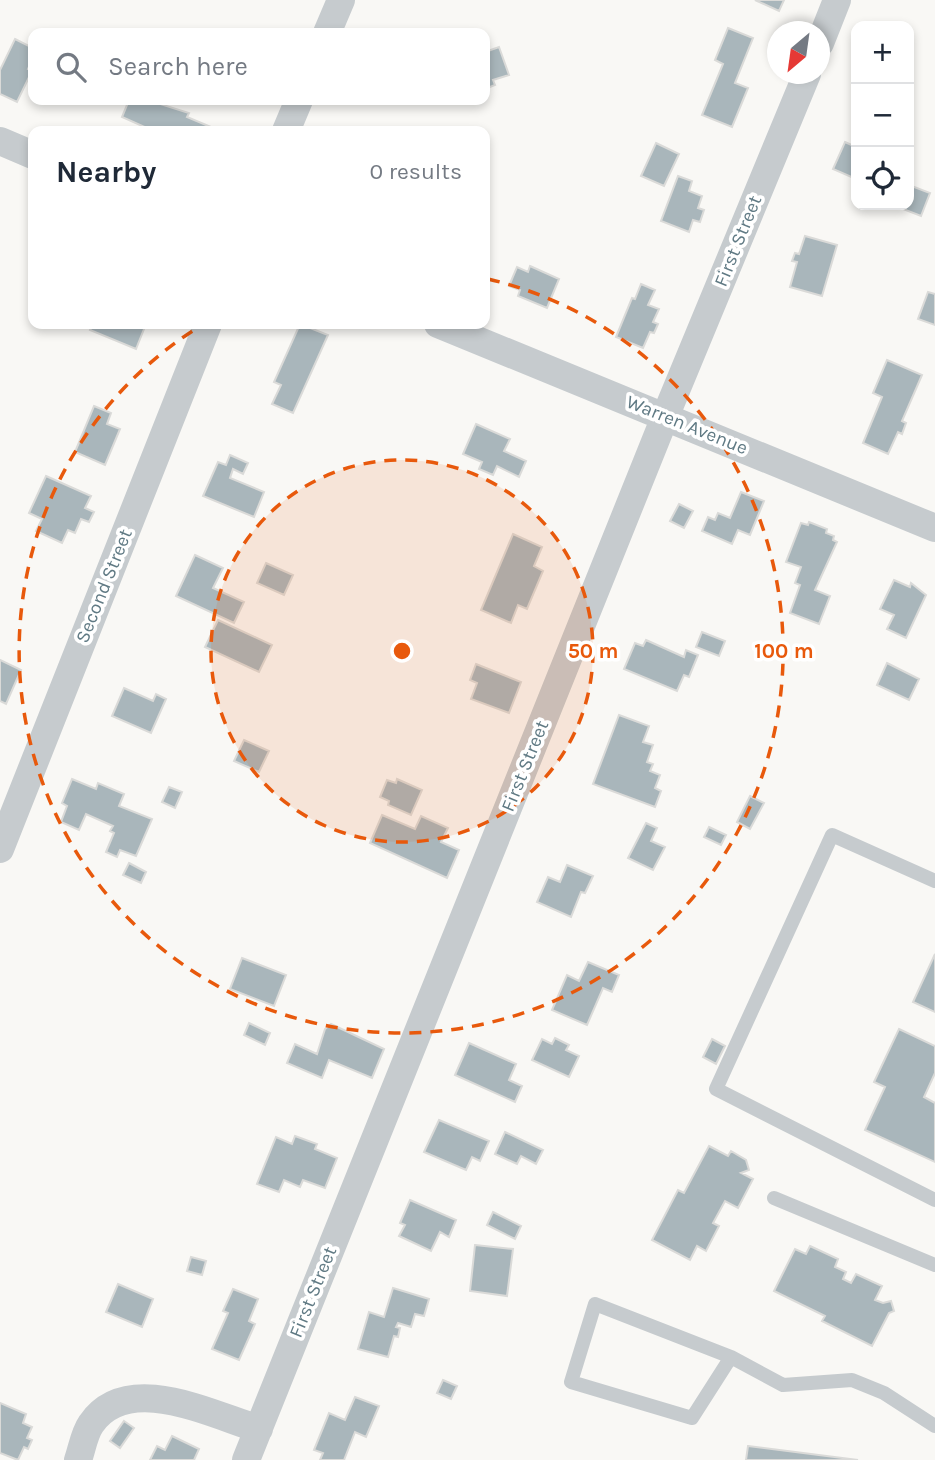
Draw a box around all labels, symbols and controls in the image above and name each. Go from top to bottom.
north arrow [767,21,830,84]
map controls [851,21,914,210]
button: + [851,21,914,84]
search box [28,28,490,105]
icon: search [52,48,90,86]
text: Search here [108,51,248,82]
button: − [851,84,914,147]
button: locate [851,147,914,210]
text: Nearby [56,154,156,190]
text: 0 results [370,158,462,185]
street label: First Street [710,192,766,290]
street label: Warren Avenue [623,391,751,459]
street label: Second Street [71,526,137,646]
centre of rings [390,639,414,663]
text: 50 m [568,639,618,663]
text: 100 m [754,639,814,663]
street label: First Street [497,717,553,815]
street label: First Street [285,1243,341,1341]

